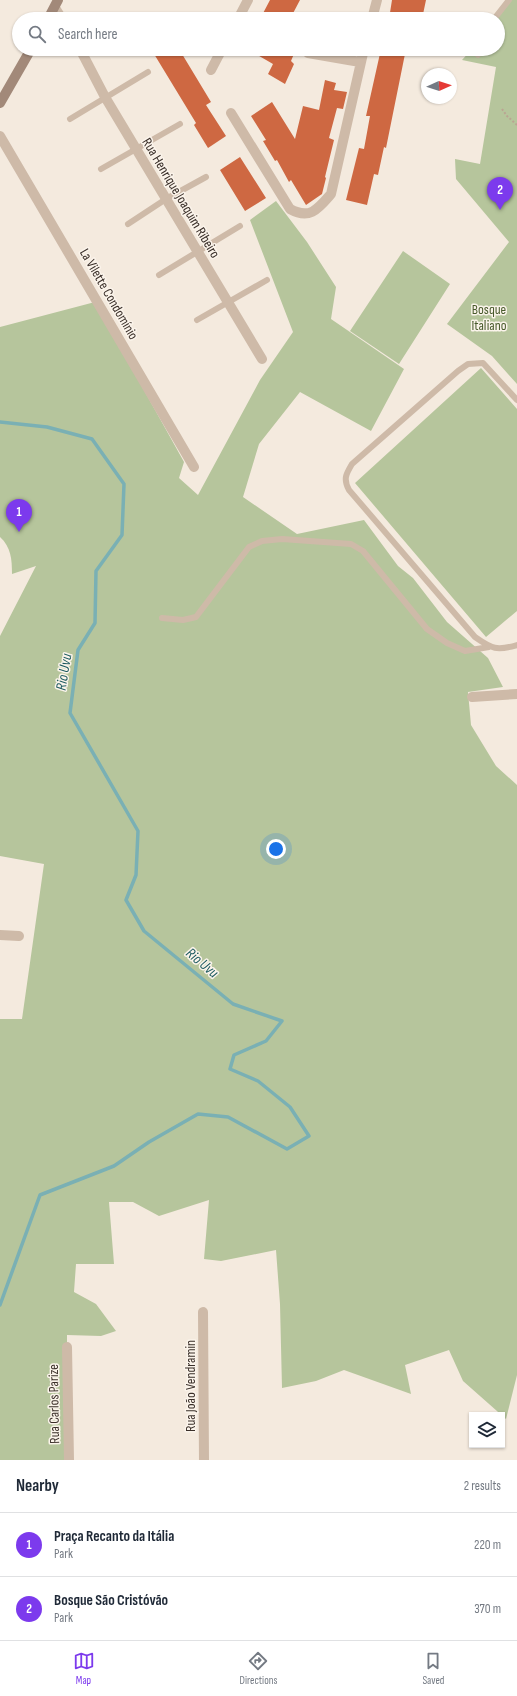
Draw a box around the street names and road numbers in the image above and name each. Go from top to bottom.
street label: Rua Henrique Joaquim Ribeiro [138,135,224,261]
street label: La Vilette Condomínio [76,245,142,343]
street label: Rua João Vendramin [182,1340,199,1432]
street label: Rua Carlos Parize [45,1364,63,1444]

